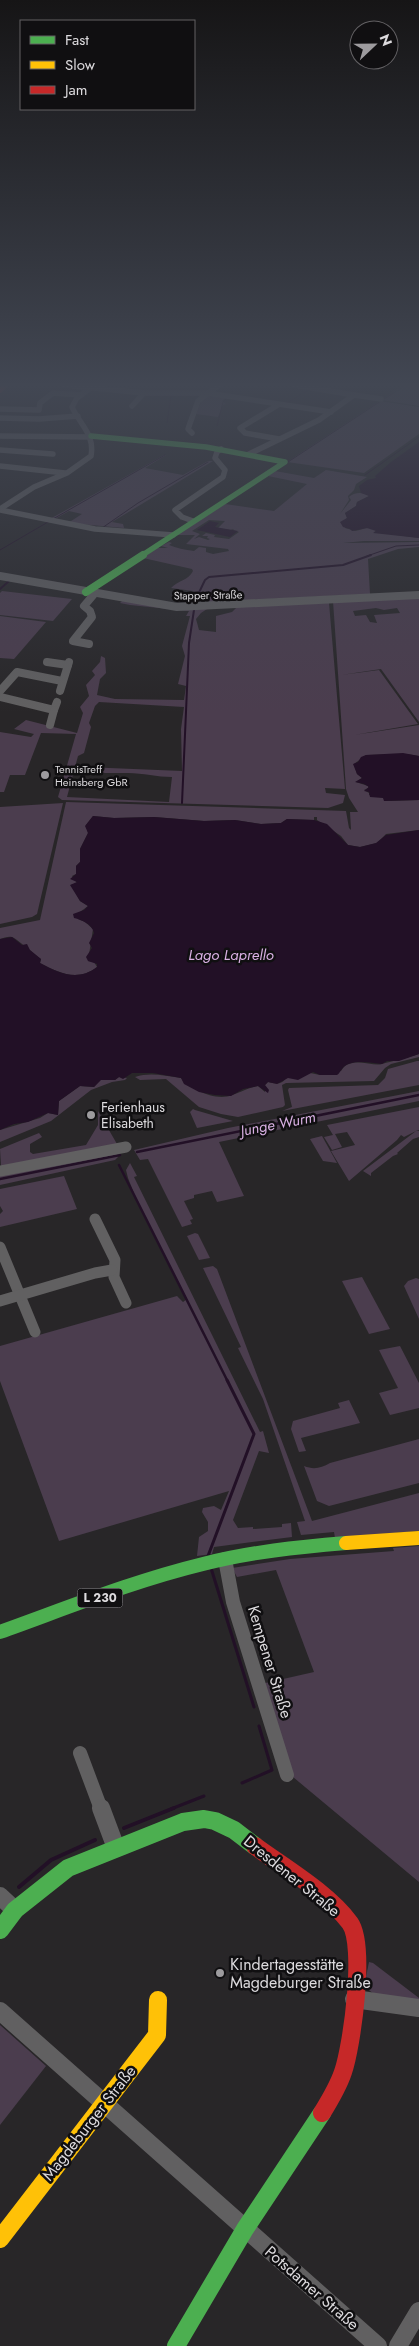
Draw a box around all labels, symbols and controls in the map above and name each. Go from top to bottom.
legend [20,20,195,110]
north arrow [349,20,399,70]
text: Fast [65,29,89,51]
text: N [375,31,397,49]
text: Slow [65,54,96,76]
text: Jam [63,79,88,101]
street label: Stapper Straße [173,586,243,604]
place label: TennisTreff Heinsberg GbR [55,761,129,790]
marker: TennisTreff Heinsberg GbR [39,769,51,781]
water label: Lago Laprello [188,944,274,966]
place label: Ferienhaus Elisabeth [101,1097,165,1133]
water label: Junge Wurm [235,1106,318,1143]
marker: Ferienhaus Elisabeth [85,1109,97,1121]
road number: L 230 [78,1589,122,1608]
street label: Kempener Straße [242,1603,298,1721]
street label: Dresdener Straße [239,1830,345,1922]
place label: Kindertagesstätte Magdeburger Straße [230,1953,371,1994]
marker: Kindertagesstätte Magdeburger Straße [214,1967,226,1979]
street label: Magdeburger Straße [37,2061,141,2185]
street label: Potsdamer Straße [260,2241,364,2335]

